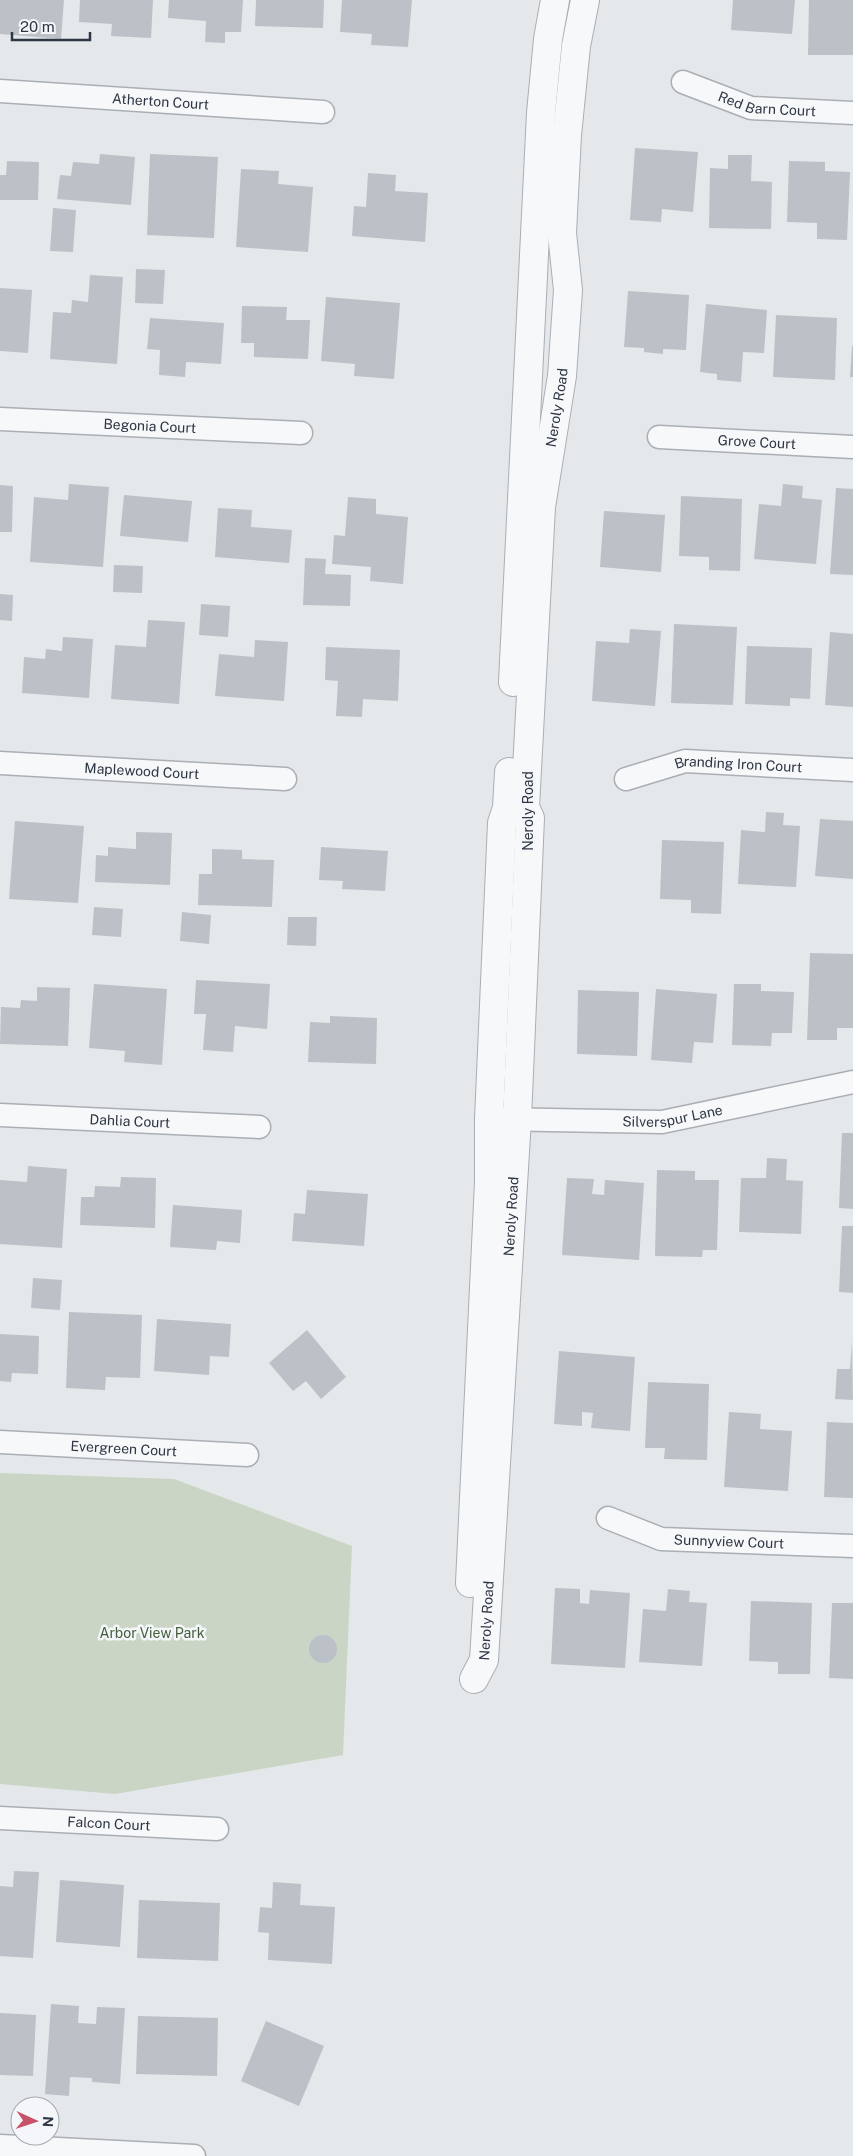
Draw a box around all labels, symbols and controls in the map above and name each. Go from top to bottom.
scale bar [12,10,90,42]
text: 20 m [20,18,55,35]
street label: Red Barn Court [716,88,816,119]
street label: Atherton Court [112,90,210,113]
street label: Neroly Road [543,368,571,448]
street label: Begonia Court [103,416,197,436]
street label: Grove Court [717,432,796,452]
street label: Branding Iron Court [672,753,803,775]
street label: Maplewood Court [84,760,200,782]
street label: Neroly Road [520,771,536,851]
street label: Silverspur Lane [622,1102,724,1130]
street label: Dahlia Court [89,1111,171,1131]
street label: Neroly Road [501,1176,521,1257]
street label: Evergreen Court [70,1438,177,1459]
street label: Sunnyview Court [674,1531,784,1551]
street label: Neroly Road [476,1580,497,1661]
park label: Arbor View Park [99,1625,205,1641]
street label: Falcon Court [67,1813,151,1834]
north arrow [10,2096,60,2146]
text: N [40,2116,56,2128]

